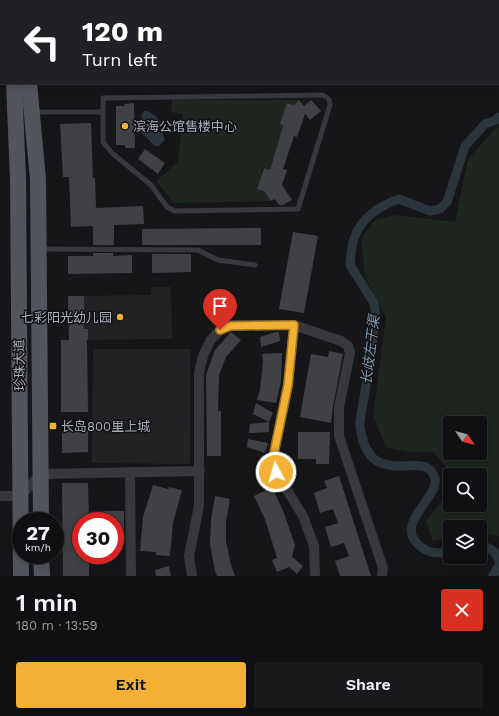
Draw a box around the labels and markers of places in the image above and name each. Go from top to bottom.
place label: 滨海公馆售楼中心 [133,119,237,134]
marker: 滨海公馆售楼中心 [120,121,130,131]
pin [203,289,237,330]
place label: 七彩阳光幼儿园 [21,310,112,325]
marker: 七彩阳光幼儿园 [115,312,125,322]
place label: 长岛800里上城 [61,419,150,434]
marker: 长岛800里上城 [48,421,58,431]

